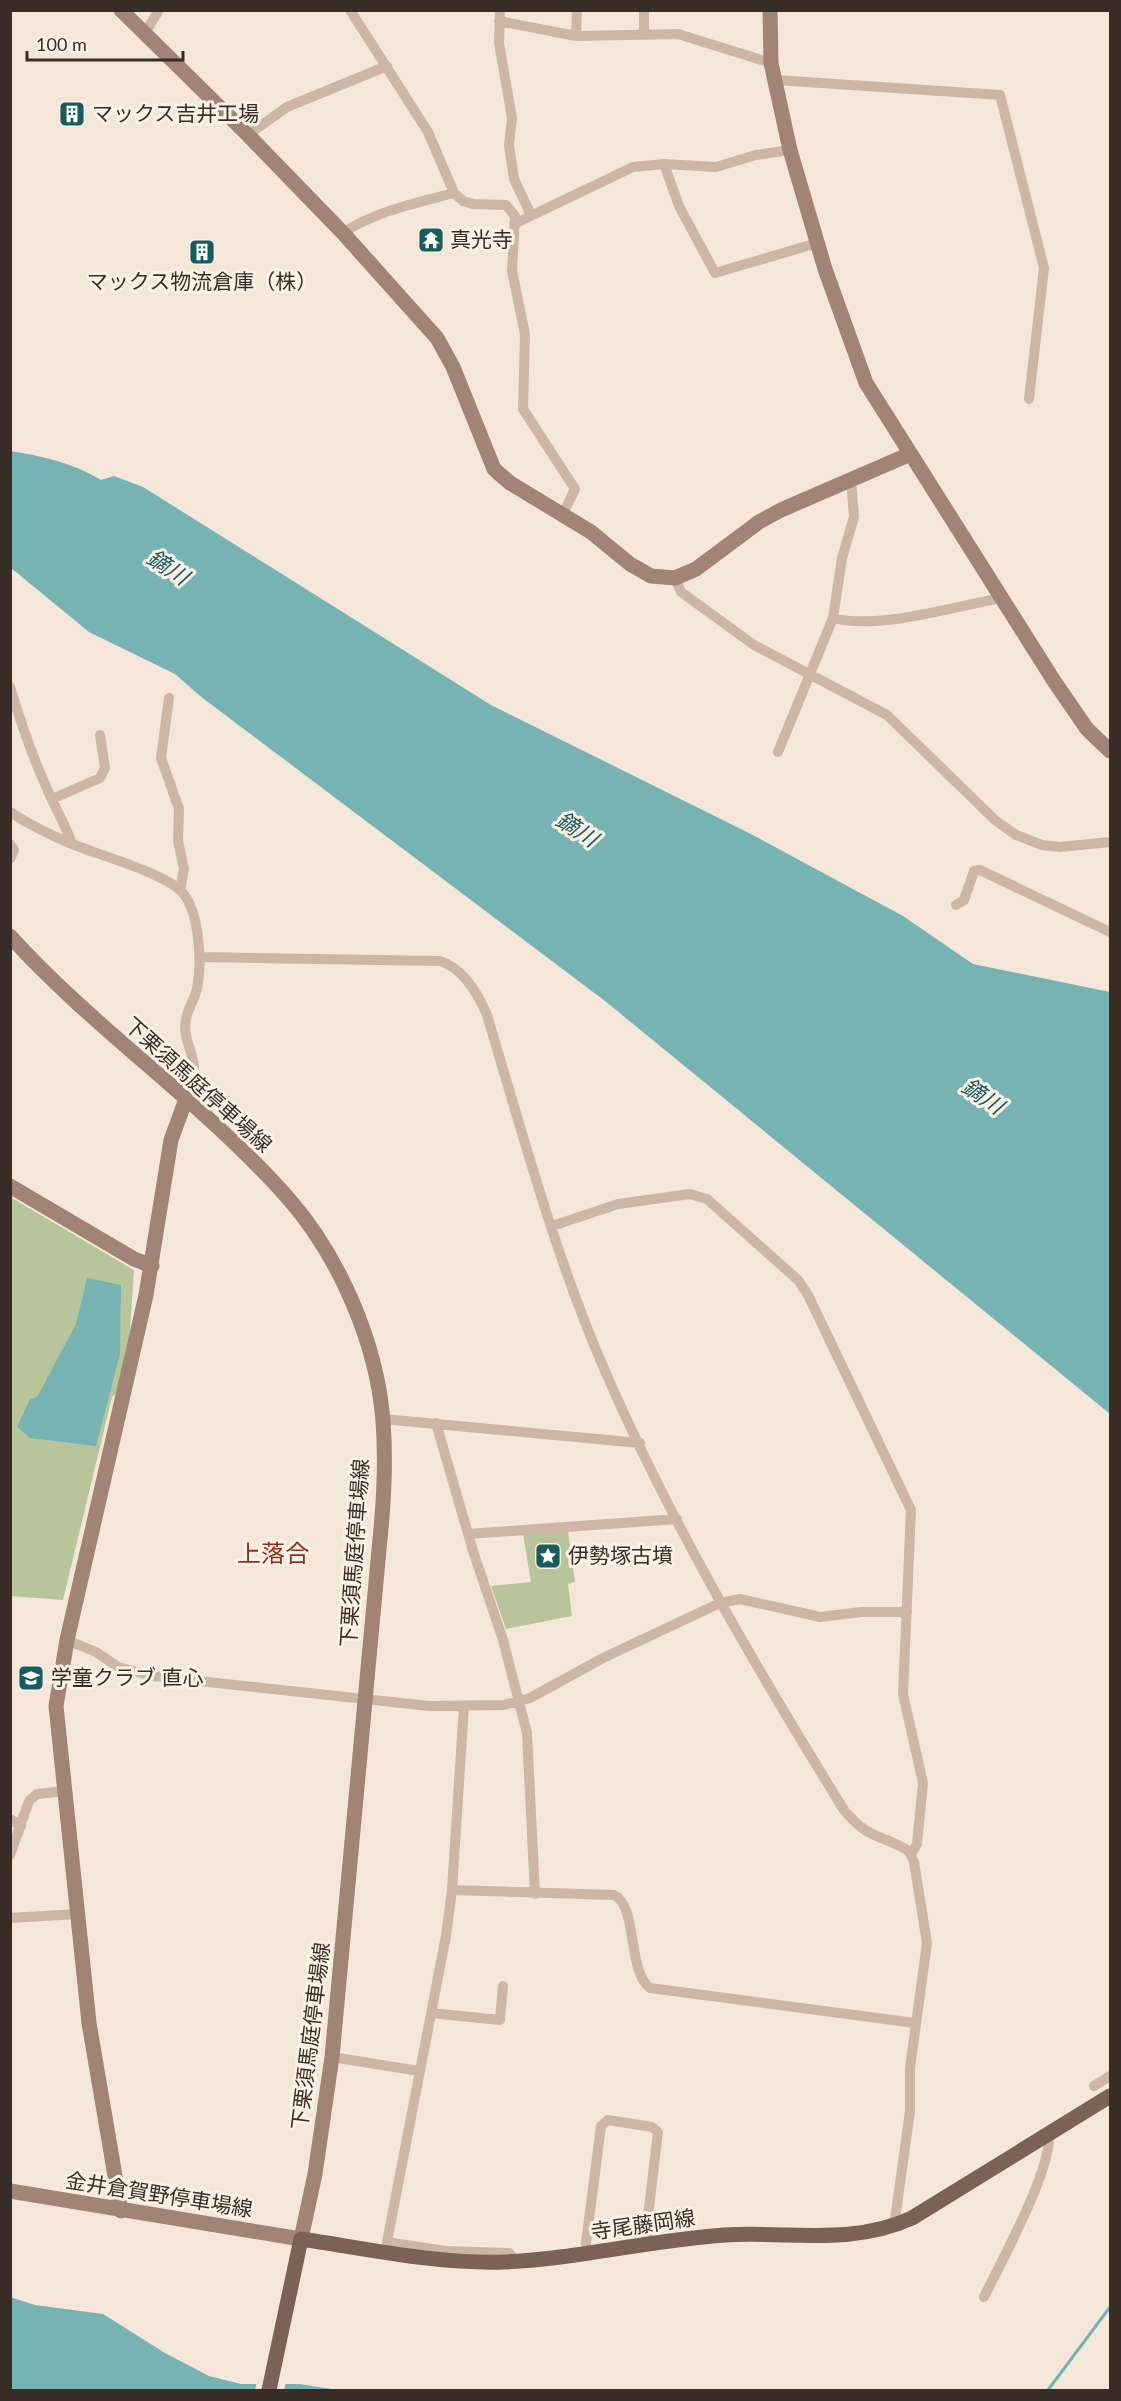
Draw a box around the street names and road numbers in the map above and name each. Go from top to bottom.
street label: 下栗須馬庭停車場線 [120,1011,278,1156]
street label: 下栗須馬庭停車場線 [334,1458,373,1648]
street label: 下栗須馬庭停車場線 [286,1940,333,2131]
street label: 金井倉賀野停車場線 [64,2166,255,2221]
street label: 寺尾藤岡線 [589,2204,697,2243]

